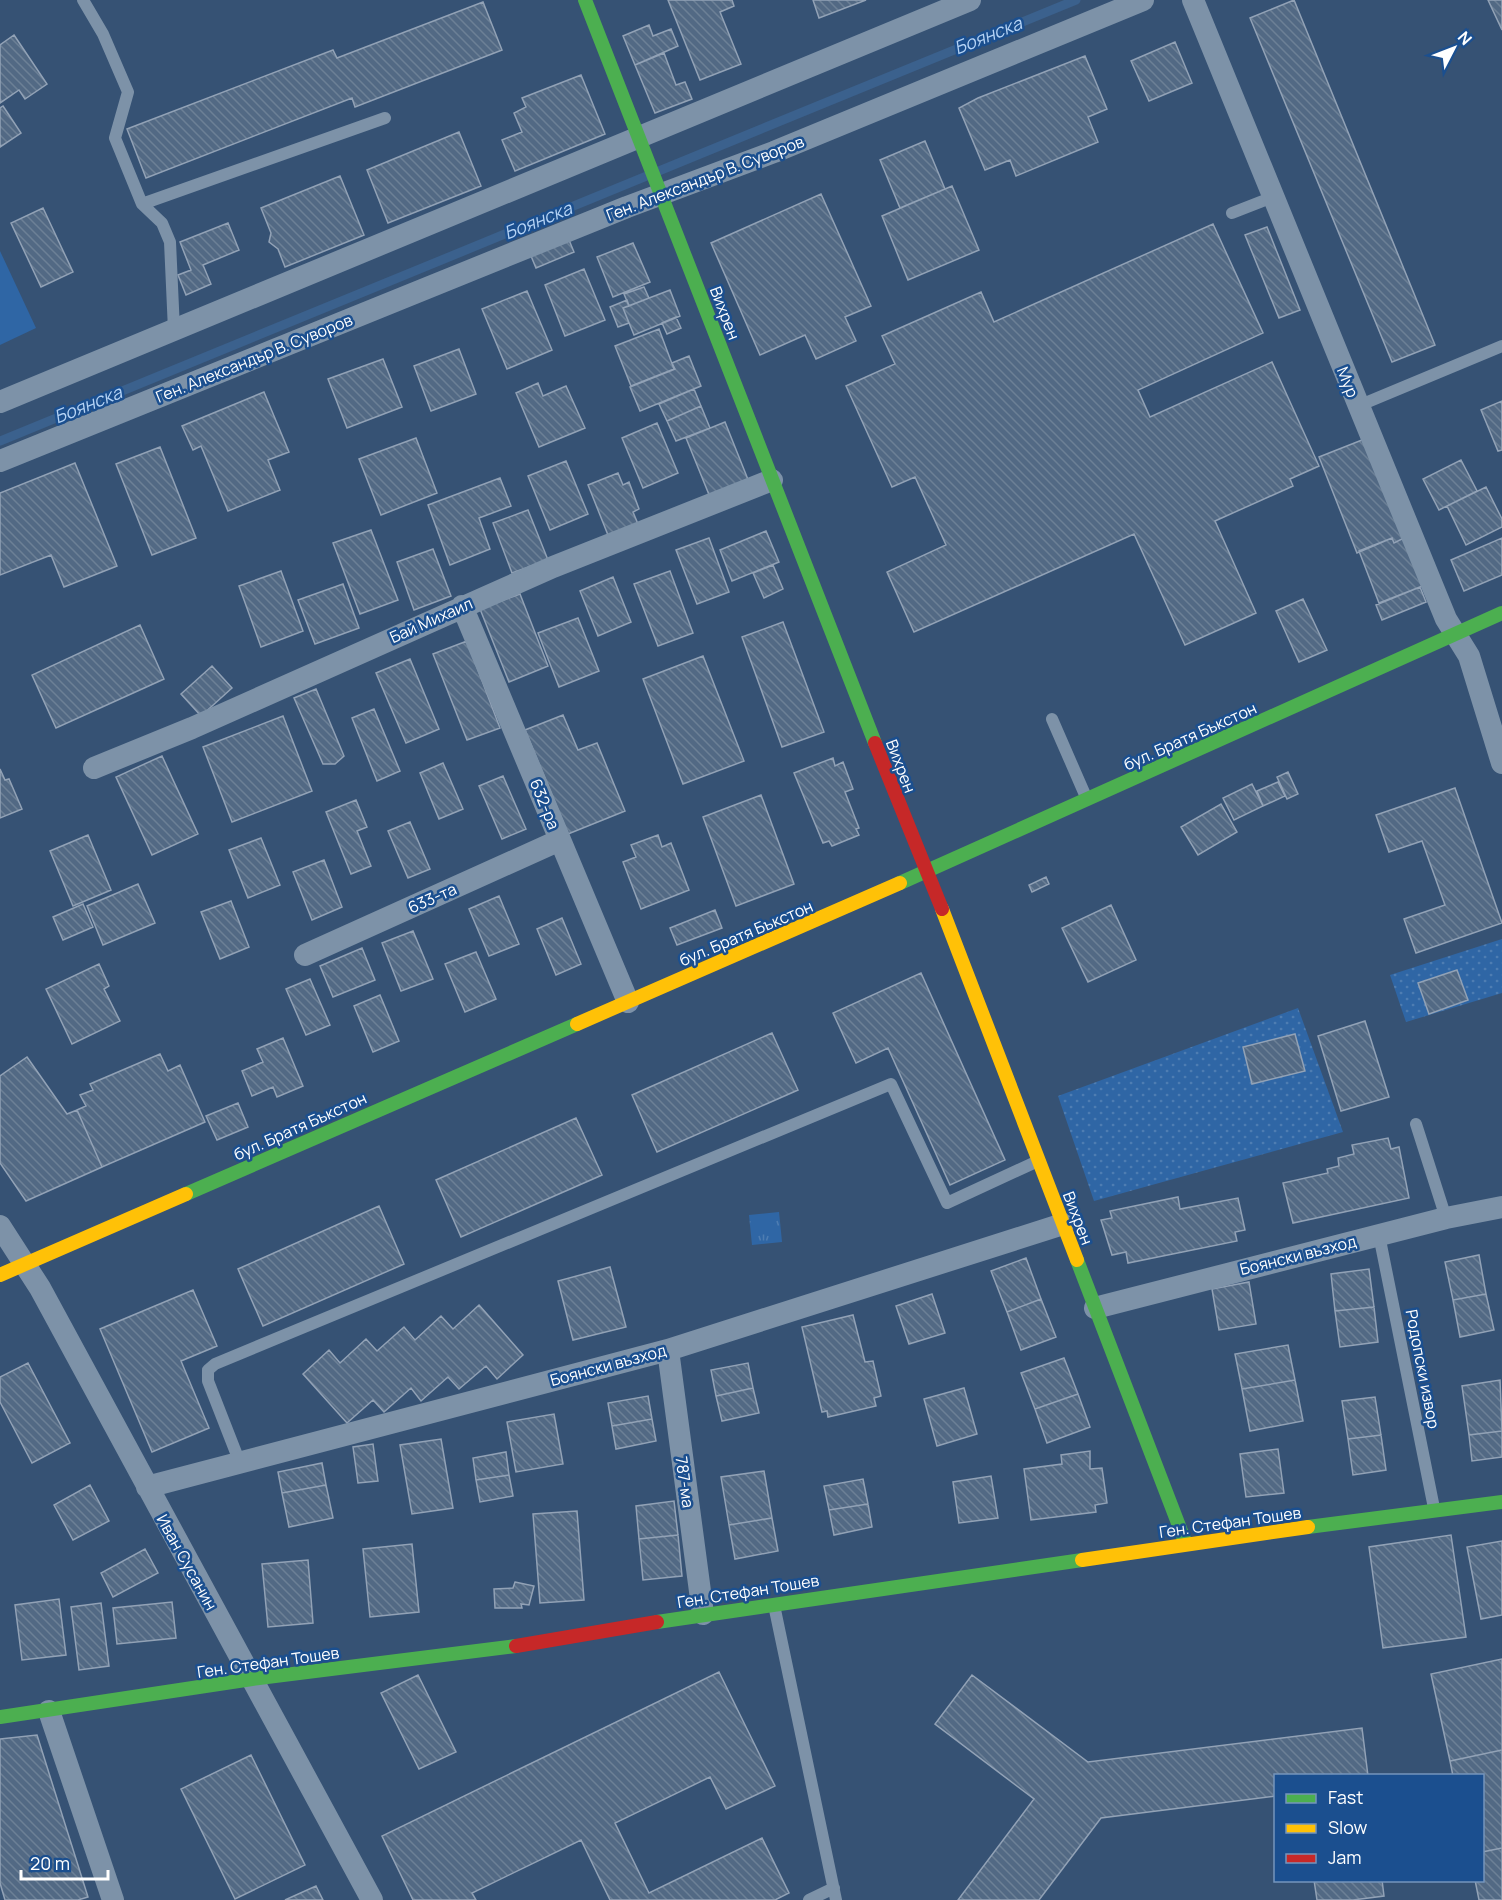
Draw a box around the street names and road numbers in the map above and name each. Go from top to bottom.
street label: Ген. Александър В. Суворов [603,130,807,226]
street label: Вихрен [705,283,745,343]
street label: Ген. Александър В. Суворов [152,308,356,408]
street label: Мур [1332,363,1364,401]
street label: Бай Михаил [386,592,476,648]
street label: бул. Братя Бъкстон [1120,697,1260,775]
street label: Вихрен [881,736,921,796]
street label: 632-ра [525,775,565,833]
street label: 633-та [404,878,460,918]
street label: бул. Братя Бъкстон [676,895,816,971]
street label: бул. Братя Бъкстон [230,1087,370,1165]
street label: Вихрен [1058,1188,1098,1248]
street label: Боянски възход [1237,1230,1359,1280]
street label: Родопски извор [1401,1307,1445,1431]
street label: Боянски възход [548,1339,669,1391]
street label: 787-ма [671,1455,699,1509]
street label: Ген. Стефан Тошев [1158,1501,1303,1543]
street label: Иван Сусанин [152,1510,222,1614]
street label: Ген. Стефан Тошев [676,1569,821,1613]
street label: Ген. Стефан Тошев [196,1641,341,1683]

